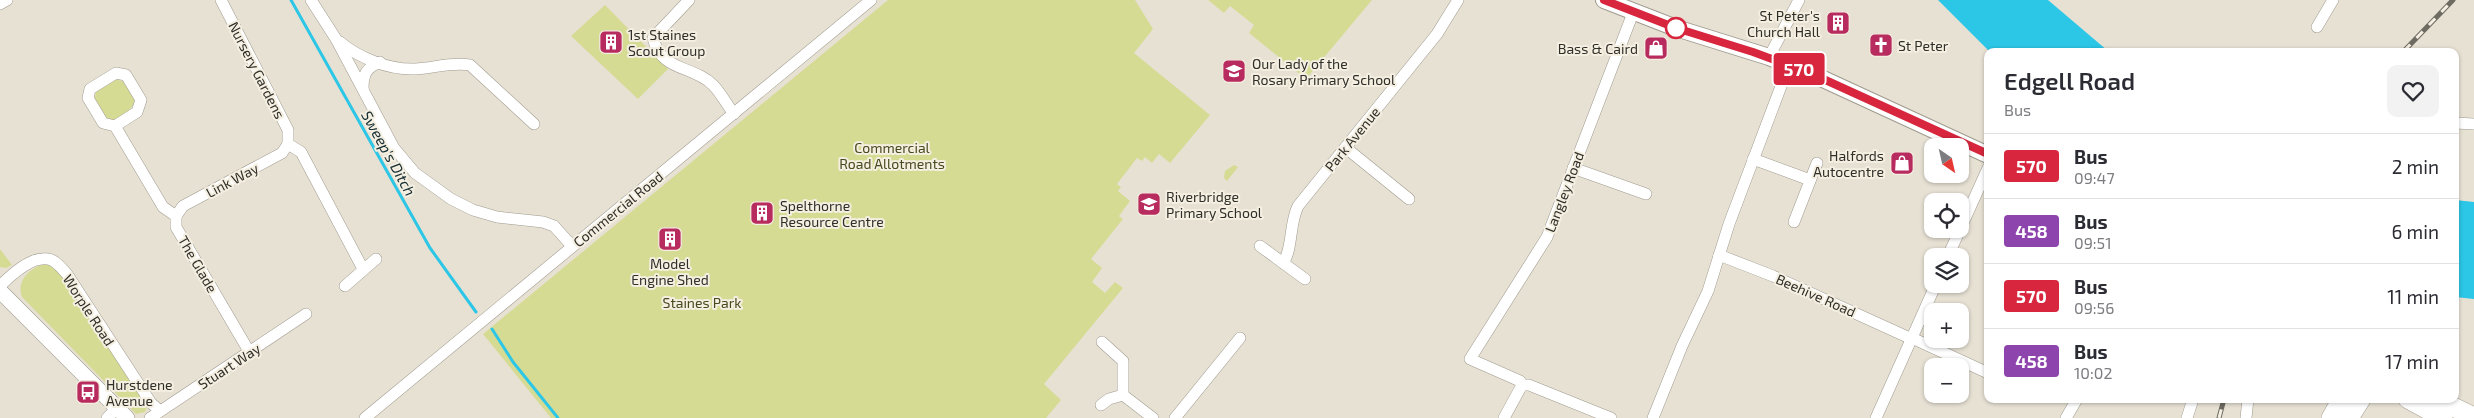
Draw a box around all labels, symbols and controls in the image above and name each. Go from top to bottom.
place label: St Peter's Church Hall [1747,7,1821,40]
building icon: St Peter's Church Hall [1825,10,1851,36]
unlabelled marker [1665,17,1687,39]
street label: Nursery Gardens [225,19,289,121]
place label: 1st Staines Scout Group [628,26,705,59]
building icon: 1st Staines Scout Group [598,29,624,55]
church icon: St Peter [1868,32,1894,58]
shop icon: Bass & Caird [1643,35,1669,61]
place label: St Peter [1898,37,1949,54]
place label: Bass & Caird [1558,40,1638,57]
line badge: 570 [1770,53,1828,85]
place label: Our Lady of the Rosary Primary School [1252,55,1396,88]
school or university icon: Our Lady of the Rosary Primary School [1221,58,1247,84]
text: 570 [1784,58,1814,80]
button: heart [2387,65,2439,117]
text: Edgell Road [2004,66,2135,95]
text: Bus [2004,100,2031,119]
street label: Park Avenue [1321,103,1383,175]
water label: Sweep's Ditch [358,107,420,199]
north arrow [1924,138,1969,182]
map controls [1924,138,1969,403]
park label: Commercial Road Allotments [839,139,945,172]
text: Bus [2074,145,2108,168]
place label: Halfords Autocentre [1813,147,1884,180]
street label: Langley Road [1541,149,1587,235]
shop icon: Halfords Autocentre [1889,150,1915,176]
text: 570 [2016,155,2047,177]
text: 2 min [2392,155,2439,178]
street label: Link Way [203,159,262,201]
street label: Commercial Road [570,168,666,250]
text: 09:47 [2074,168,2115,187]
place label: Riverbridge Primary School [1166,188,1263,221]
school or university icon: Riverbridge Primary School [1136,191,1162,217]
button: locate [1924,193,1969,238]
place label: Spelthorne Resource Centre [780,197,884,230]
building icon: Spelthorne Resource Centre [749,200,775,226]
text: Bus [2074,210,2108,233]
text: 458 [2015,220,2048,242]
text: 6 min [2391,220,2439,243]
building icon: Model Engine Shed [657,226,683,252]
street label: The Glade [175,232,221,296]
text: 09:51 [2074,233,2112,252]
button: layers [1924,248,1969,293]
place label: Model Engine Shed [631,255,709,288]
street label: Beehive Road [1773,270,1859,320]
street label: Worple Road [60,271,118,349]
text: Bus [2074,275,2108,298]
text: 570 [2016,285,2047,307]
text: 11 min [2387,285,2439,308]
park label: Staines Park [663,294,741,311]
text: 09:56 [2074,298,2114,317]
button: + [1924,303,1969,348]
street label: Stuart Way [195,339,264,392]
text: Bus [2074,340,2108,363]
text: 458 [2015,350,2048,372]
text: 17 min [2385,350,2439,373]
button: − [1924,358,1969,403]
text: 10:02 [2074,363,2112,382]
place label: Hurstdene Avenue [106,376,173,409]
bus stop icon: Hurstdene Avenue [75,379,101,405]

